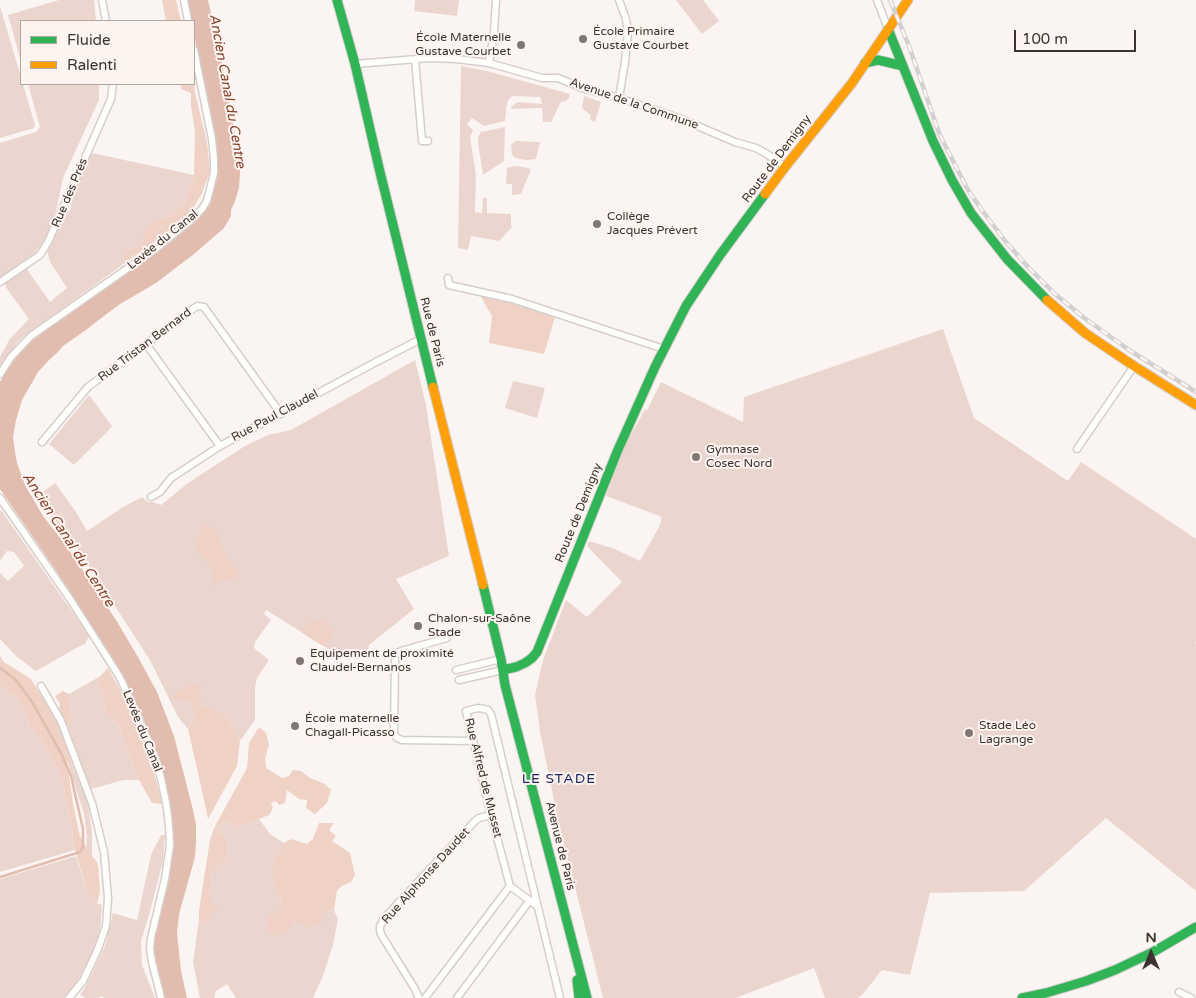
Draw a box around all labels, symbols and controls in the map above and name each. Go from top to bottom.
water label: Ancien Canal du Centre [205,13,249,169]
legend [20,20,195,85]
scale bar [1016,20,1138,52]
place label: École Primaire Gustave Courbet [593,25,689,53]
text: 100 m [1022,30,1068,48]
text: Fluide [67,31,111,49]
place label: École Maternelle Gustave Courbet [415,31,511,59]
marker: École Primaire Gustave Courbet [577,33,589,45]
marker: École Maternelle Gustave Courbet [515,39,527,51]
text: Ralenti [67,56,117,74]
street label: Avenue de la Commune [568,75,700,133]
street label: Route de Demigny [739,112,815,206]
street label: Rue des Prés [49,156,91,230]
street label: Levée du Canal [125,207,201,273]
place label: Collège Jacques Prévert [607,210,698,238]
marker: Collège Jacques Prévert [591,218,603,230]
street label: Rue de Paris [416,296,448,368]
street label: Rue Tristan Bernard [96,305,194,385]
street label: Rue Paul Claudel [229,387,321,445]
place label: Gymnase Cosec Nord [706,443,772,471]
marker: Gymnase Cosec Nord [690,451,702,463]
street label: Route de Demigny [553,461,605,565]
water label: Ancien Canal du Centre [18,470,118,610]
place label: Chalon-sur-Saône Stade [428,612,531,640]
marker: Chalon-sur-Saône Stade [412,620,424,632]
place label: Equipement de proximité Claudel-Bernanos [310,647,454,675]
marker: Equipement de proximité Claudel-Bernanos [294,655,306,667]
street label: Levée du Canal [119,688,165,774]
place label: École maternelle Chagall-Picasso [305,712,399,740]
street label: Rue Alfred de Musset [461,716,505,840]
place label: Stade Léo Lagrange [979,719,1036,747]
marker: École maternelle Chagall-Picasso [289,720,301,732]
marker: Stade Léo Lagrange [963,727,975,739]
district label: LE STADE [521,771,597,787]
street label: Avenue de Paris [542,800,578,892]
street label: Rue Alphonse Daudet [379,825,473,927]
north arrow [1126,928,1176,978]
text: N [1145,929,1157,946]

